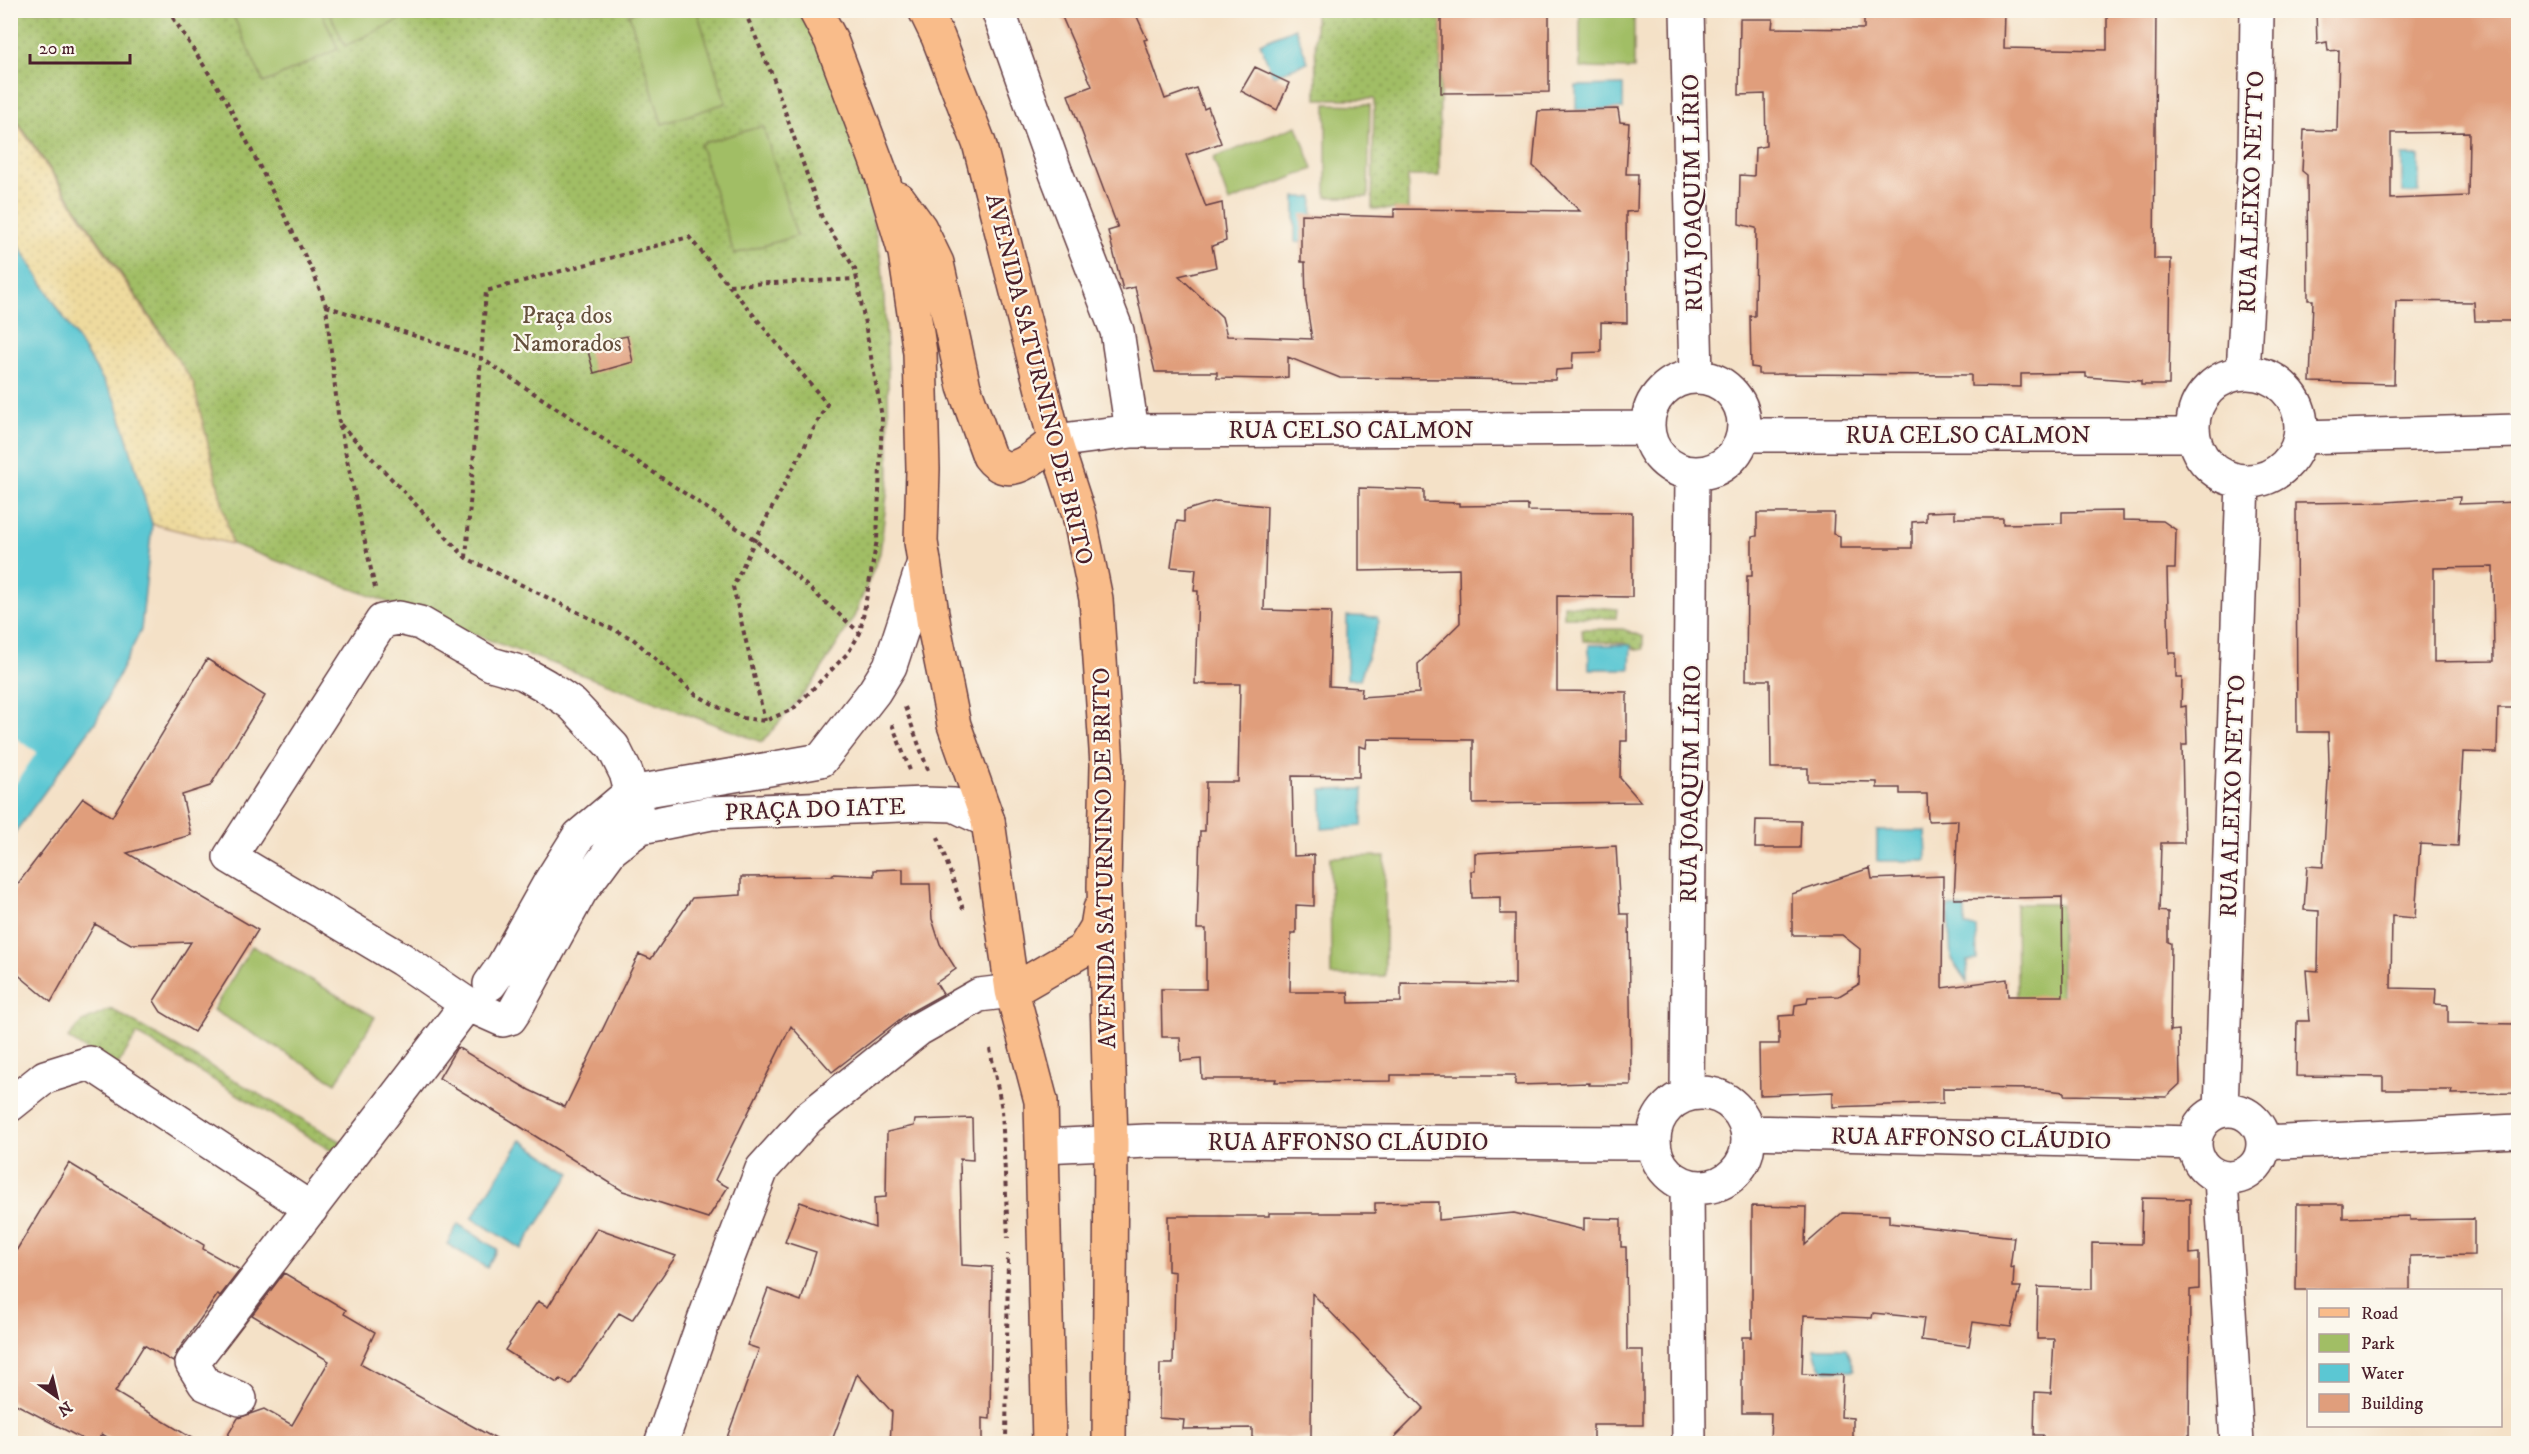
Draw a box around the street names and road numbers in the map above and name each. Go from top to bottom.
street label: RUA ALEIXO NETTO [2233,70,2271,314]
street label: RUA JOAQUIM LÍRIO [1675,74,1710,312]
street label: AVENIDA SATURNINO DE BRITO [978,191,1100,568]
street label: RUA CELSO CALMON [1228,416,1474,446]
street label: RUA CELSO CALMON [1845,421,2091,451]
street label: RUA JOAQUIM LÍRIO [1673,665,1708,903]
street label: AVENIDA SATURNINO DE BRITO [1087,667,1123,1049]
street label: RUA ALEIXO NETTO [2214,674,2252,918]
street label: PRAÇA DO IATE [724,792,906,828]
street label: RUA AFFONSO CLÁUDIO [1830,1121,2112,1156]
street label: RUA AFFONSO CLÁUDIO [1208,1127,1488,1158]

